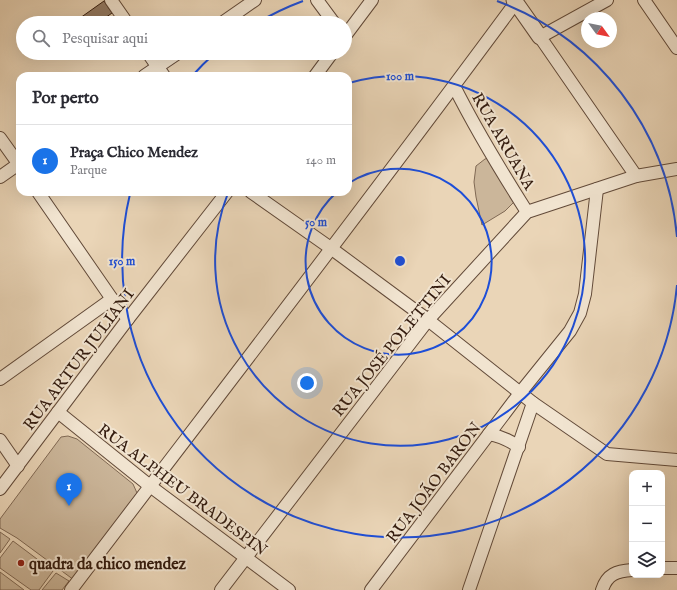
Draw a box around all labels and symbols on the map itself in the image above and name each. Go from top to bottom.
north arrow [581,12,617,48]
text: 100 m [386,69,415,84]
street label: RUA ARUANA [466,90,539,195]
text: 50 m [305,215,328,230]
text: 150 m [109,254,136,269]
centre of rings [393,254,407,268]
street label: RUA JOSÉ POLETTINI [328,270,456,421]
street label: RUA ARTUR JULIANI [20,285,139,435]
your location [297,373,317,393]
street label: RUA JOÃO BARON [381,418,486,547]
street label: RUA ALPHEU BRADESPIN [93,420,271,561]
pin: 1 [56,473,82,506]
place label: quadra da chico mendez [29,555,187,575]
marker: quadra da chico mendez [16,558,26,568]

